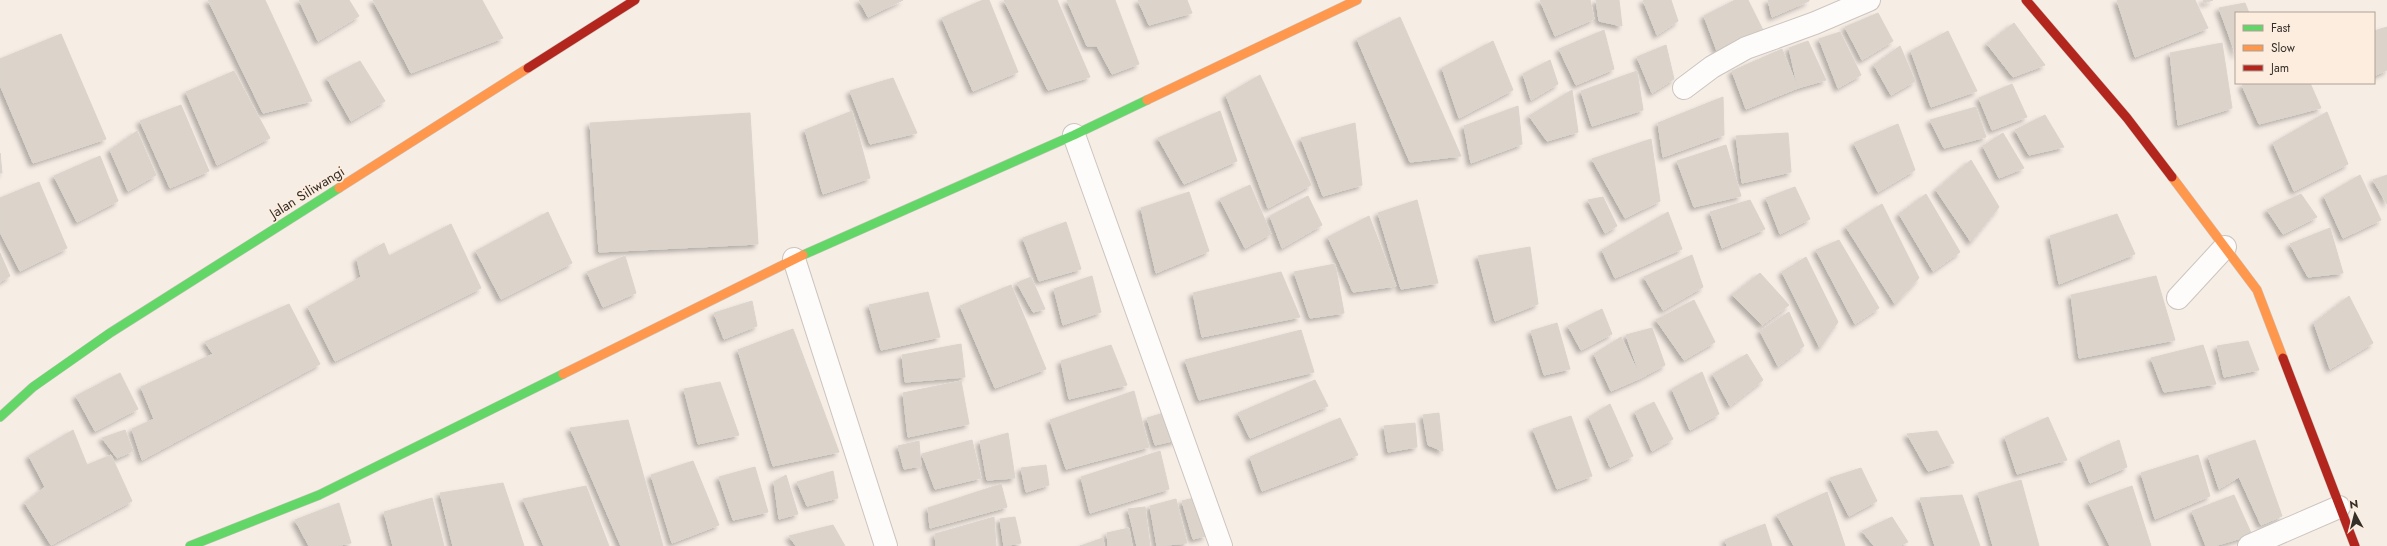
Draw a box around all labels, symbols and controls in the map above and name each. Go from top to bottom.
legend [2235,12,2375,84]
text: Fast [2271,19,2290,37]
text: Slow [2271,39,2296,57]
text: Jam [2269,59,2289,77]
street label: Jalan Siliwangi [264,161,348,224]
north arrow [2335,494,2375,534]
text: N [2348,496,2359,513]

